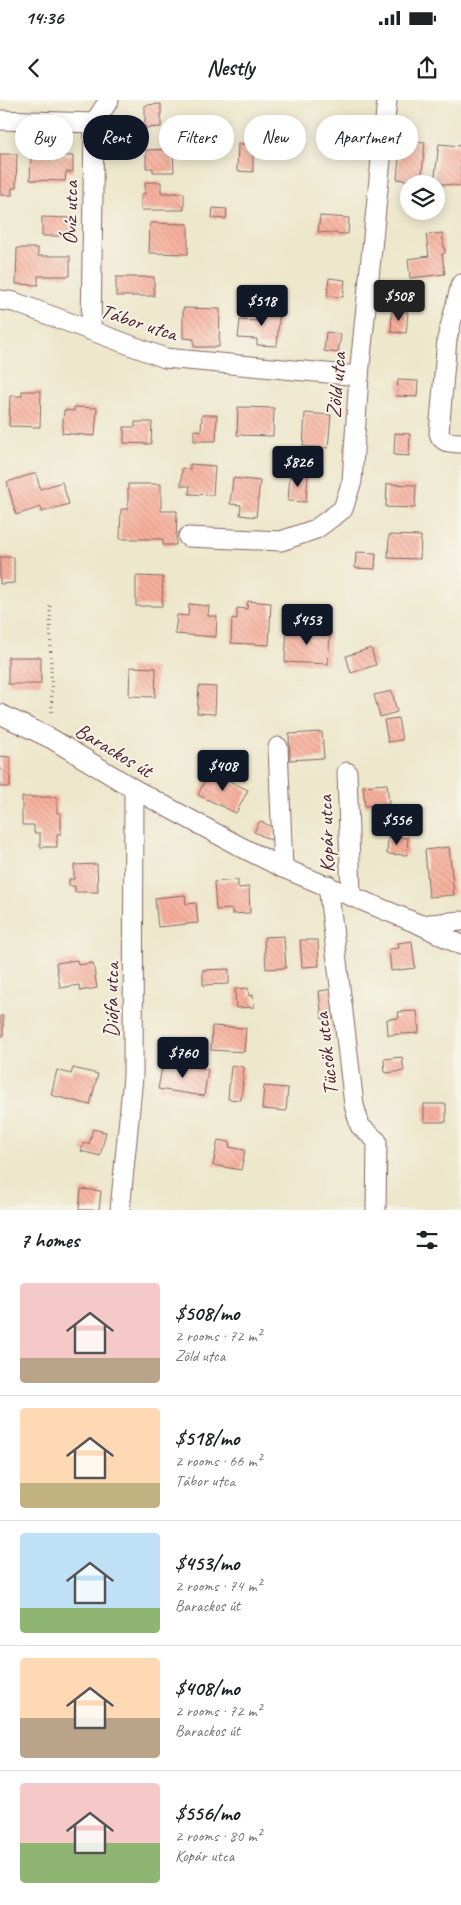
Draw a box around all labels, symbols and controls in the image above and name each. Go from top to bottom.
text: 14:36 [25,6,63,30]
icon: back [20,54,48,82]
text: Nestly [207,54,254,82]
icon: share [413,54,441,82]
chip: Buy [15,115,73,160]
chip: Rent [83,115,149,160]
chip: Filters [159,115,234,160]
chip: New [244,115,306,160]
chip: Apartment [316,115,418,160]
map controls [400,175,445,220]
button: layers [400,175,445,220]
street label: Óvíz utca [56,179,84,245]
pin: $508 [369,280,429,322]
pin: $518 [232,284,292,327]
text: $508 [385,286,413,306]
text: $518 [248,291,276,311]
street label: Tábor utca [98,297,183,347]
street label: Zöld utca [320,349,352,419]
pin: $826 [268,446,328,488]
text: $826 [283,452,313,472]
pin: $453 [277,604,337,646]
text: $453 [293,610,321,630]
street label: Barackos út [71,717,159,784]
pin: $408 [193,750,253,792]
text: $408 [209,756,237,776]
street label: Kopár utca [312,793,340,873]
pin: $556 [367,804,427,846]
text: $556 [383,810,411,830]
street label: Diófa utca [98,960,124,1038]
street label: Tücsök utca [308,1010,344,1097]
pin: $760 [153,1036,213,1079]
text: $760 [168,1043,198,1063]
icon: filters [413,1226,441,1254]
text: 7 homes [20,1227,79,1253]
text: $508/mo [175,1300,239,1326]
icon: home [60,1303,120,1363]
text: 2 rooms · 72 m² [175,1326,261,1346]
text: Zöld utca [175,1346,225,1366]
text: $518/mo [175,1425,239,1451]
icon: home [60,1428,120,1488]
text: 2 rooms · 66 m² [175,1451,261,1471]
text: Tábor utca [175,1471,235,1491]
text: $453/mo [175,1550,239,1576]
icon: home [60,1553,120,1613]
text: 2 rooms · 74 m² [175,1576,261,1596]
text: Barackos út [175,1596,240,1616]
text: $408/mo [175,1675,240,1701]
icon: home [60,1678,120,1738]
text: 2 rooms · 72 m² [175,1701,261,1721]
text: Barackos út [175,1721,240,1741]
text: $556/mo [175,1800,239,1826]
icon: home [60,1803,120,1863]
text: 2 rooms · 80 m² [175,1826,261,1846]
text: Kopár utca [175,1846,234,1866]

